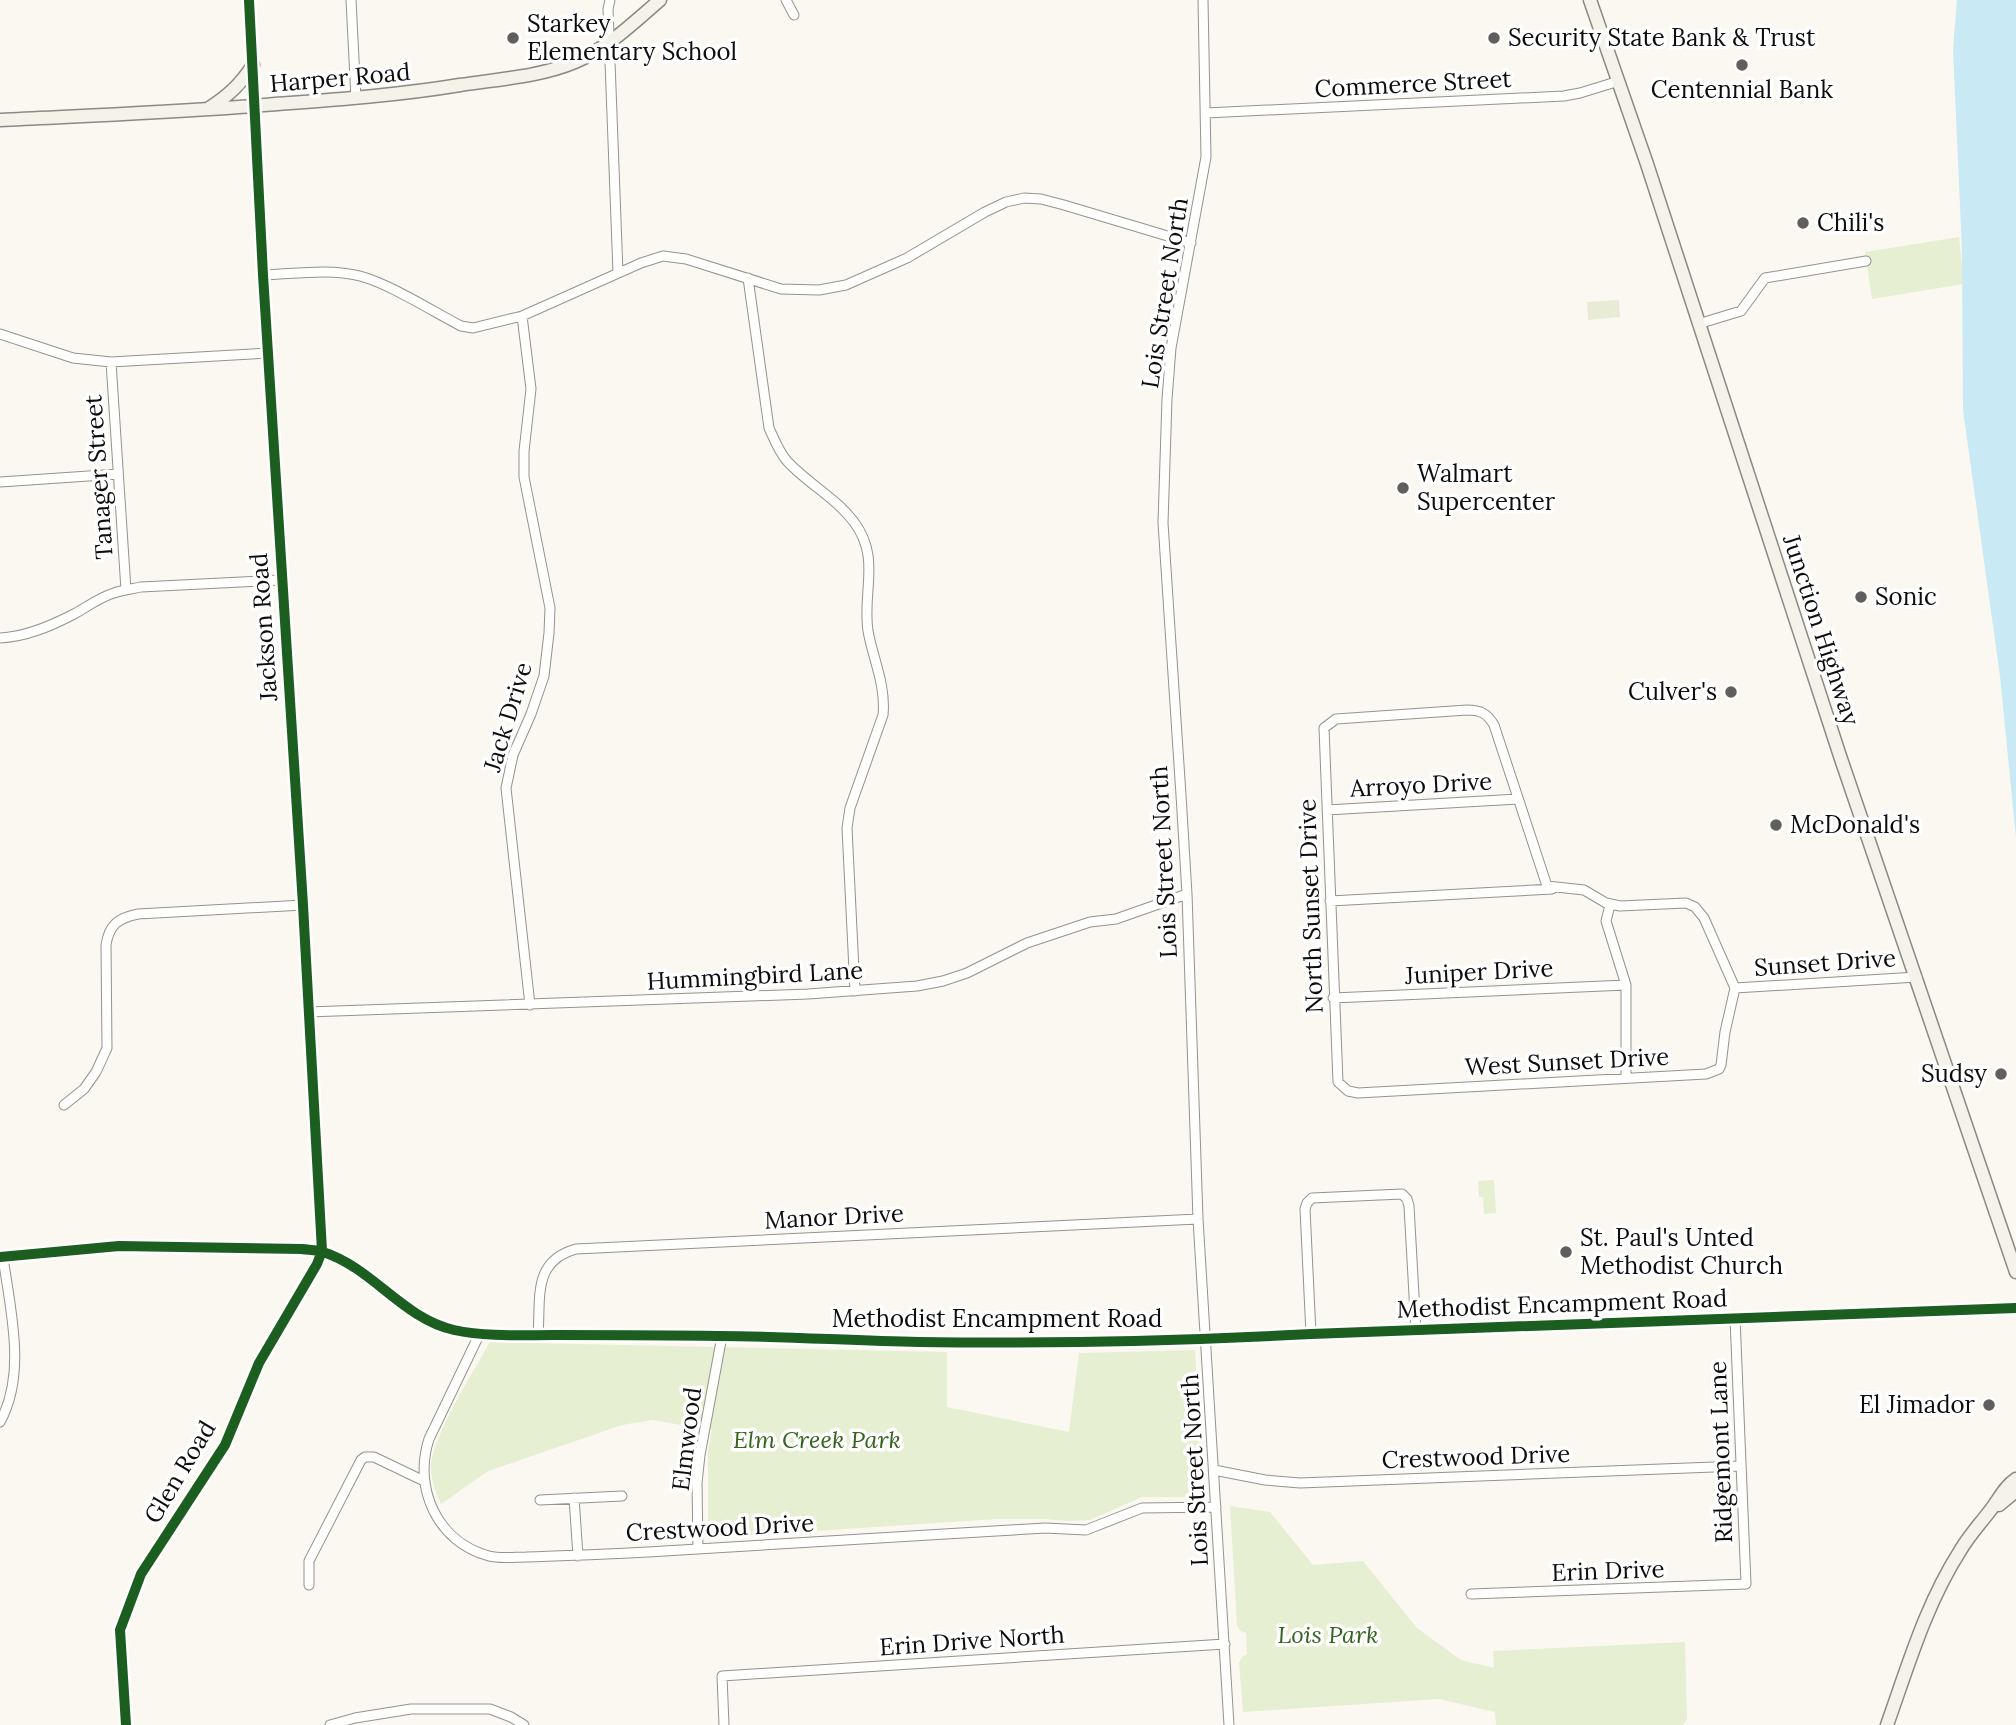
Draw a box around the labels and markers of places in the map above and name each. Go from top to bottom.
place label: Starkey Elementary School [527,8,737,67]
place label: Security State Bank & Trust [1508,22,1816,53]
marker: Starkey Elementary School [505,30,521,46]
marker: Security State Bank & Trust [1486,30,1502,46]
marker: Centennial Bank [1734,57,1750,73]
place label: Centennial Bank [1651,74,1833,105]
place label: Chili's [1817,207,1884,238]
marker: Chili's [1795,215,1811,231]
place label: Walmart Supercenter [1417,458,1556,517]
marker: Walmart Supercenter [1395,480,1411,496]
place label: Sonic [1875,581,1937,612]
marker: Sonic [1853,589,1869,605]
place label: Culver's [1628,676,1717,707]
marker: Culver's [1723,684,1739,700]
place label: McDonald's [1790,809,1920,840]
marker: McDonald's [1768,817,1784,833]
place label: Sudsy [1921,1058,1987,1089]
marker: Sudsy [1993,1066,2009,1082]
place label: St. Paul's Unted Methodist Church [1580,1222,1783,1281]
marker: St. Paul's Unted Methodist Church [1558,1244,1574,1260]
place label: El Jimador [1859,1389,1976,1420]
marker: El Jimador [1981,1397,1997,1413]

